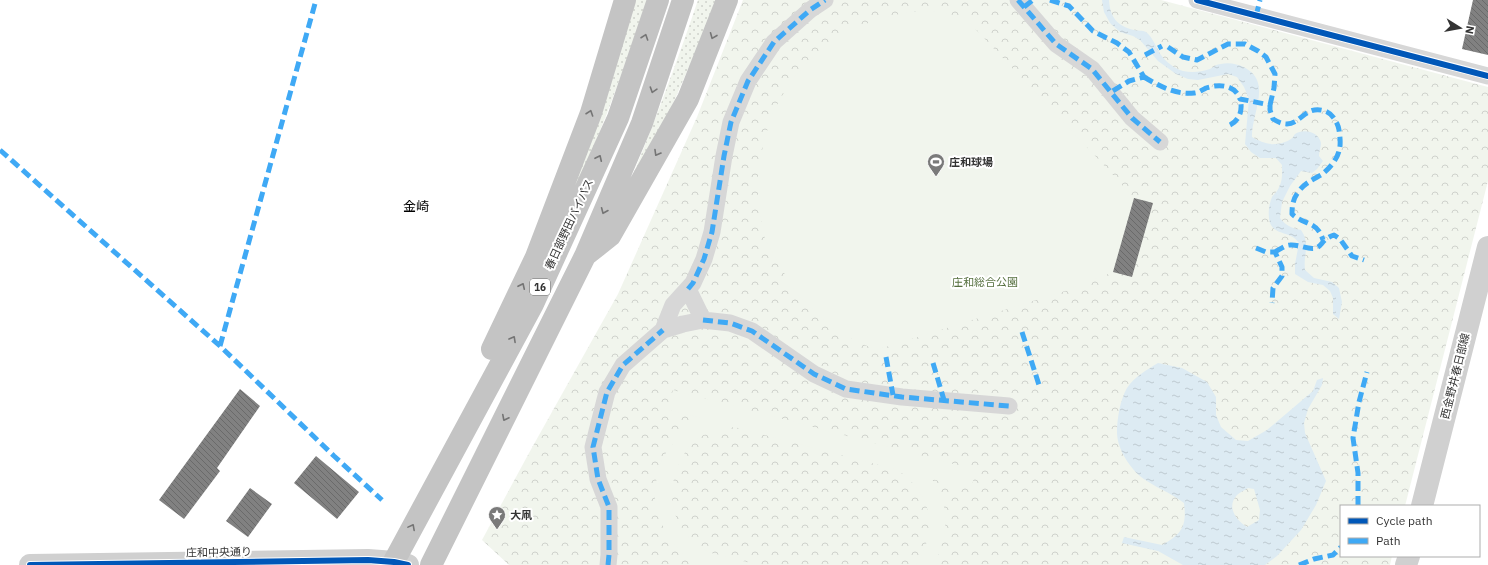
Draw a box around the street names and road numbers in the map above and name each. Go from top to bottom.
street label: 春日部野田バイパス [542,176,596,272]
road number: 16 [530,279,550,295]
street label: 西金野井春日部線 [1438,332,1472,420]
street label: 庄和中央通り [186,544,252,560]

